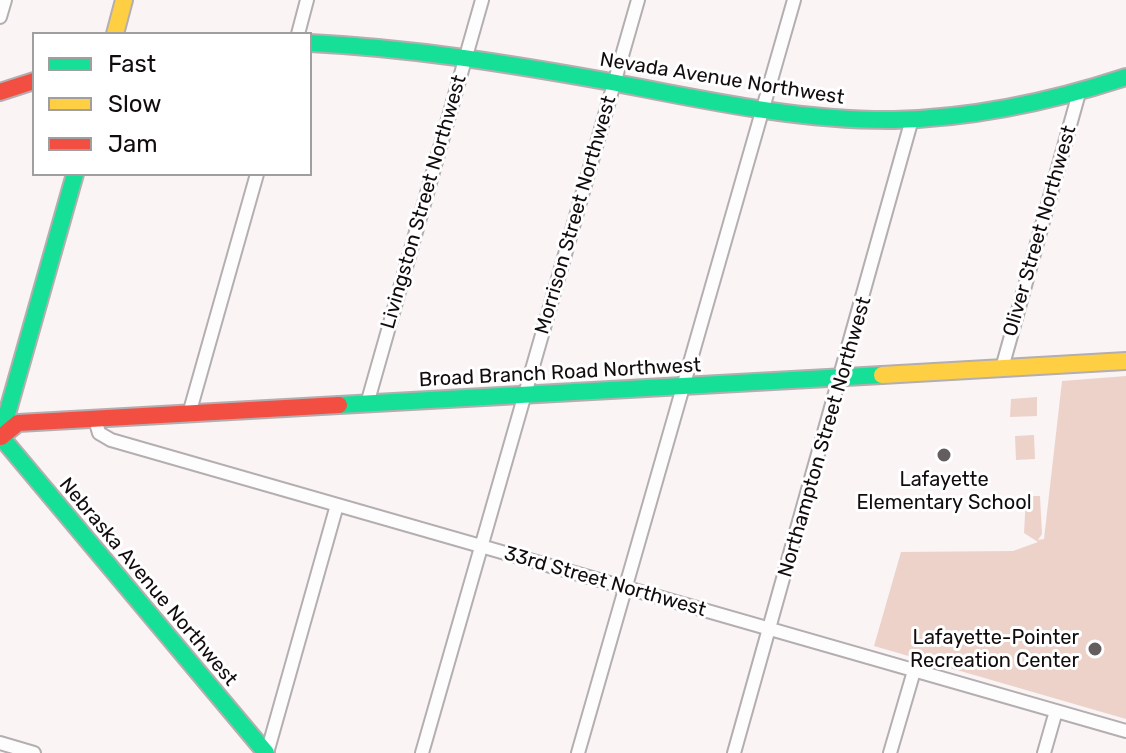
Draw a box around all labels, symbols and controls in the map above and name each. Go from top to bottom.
legend [32,32,312,176]
street label: Nevada Avenue Northwest [598,48,846,110]
text: Fast [108,50,156,78]
street label: Livingston Street Northwest [376,72,472,332]
text: Slow [108,90,161,118]
street label: Morrison Street Northwest [530,93,622,337]
street label: Oliver Street Northwest [998,123,1082,339]
text: Jam [108,130,158,158]
street label: Northampton Street Northwest [773,294,877,580]
street label: Broad Branch Road Northwest [418,354,702,392]
marker: Lafayette Elementary School [935,446,953,464]
place label: Lafayette Elementary School [856,468,1032,515]
street label: Nebraska Avenue Northwest [54,473,242,691]
street label: 33rd Street Northwest [501,542,709,622]
place label: Lafayette-Pointer Recreation Center [910,626,1079,673]
marker: Lafayette-Pointer Recreation Center [1086,640,1104,658]

